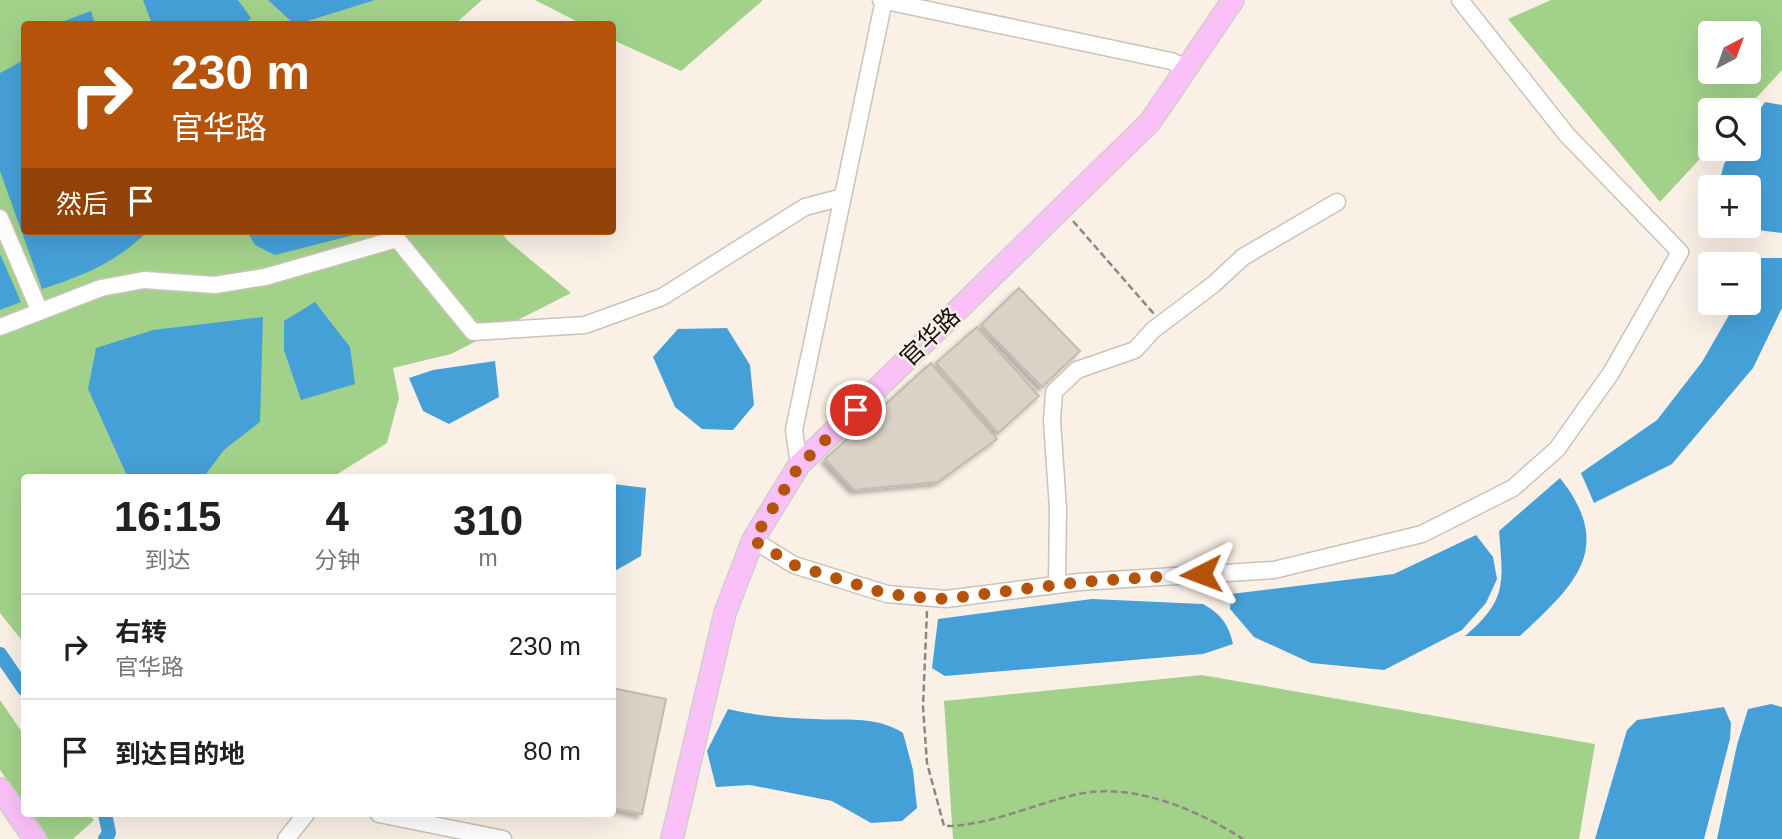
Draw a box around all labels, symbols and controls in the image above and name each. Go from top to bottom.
north arrow [1698,21,1760,84]
map controls [1698,21,1761,315]
text: 230 m [171,45,310,99]
icon: right [56,49,147,140]
button: search [1698,98,1761,161]
text: 官华路 [171,110,267,146]
button: + [1698,175,1761,238]
icon: arrive [122,182,160,220]
text: 然后 [56,189,108,219]
button: − [1698,252,1761,315]
street label: 官华路 [894,302,965,371]
pin [826,380,886,440]
icon: arrive [837,391,875,429]
text: 16:15 [114,493,221,540]
text: 4 [325,493,349,540]
text: 310 [453,497,523,544]
position arrow [1164,537,1238,611]
text: m [479,545,498,571]
text: 到达 [145,547,191,573]
text: 分钟 [314,547,360,573]
text: 右转 [115,617,167,647]
icon: right [56,628,94,666]
text: 230 m [509,631,581,661]
text: 官华路 [115,654,184,680]
icon: arrive [56,733,94,771]
text: 80 m [523,736,581,766]
text: 到达目的地 [115,739,245,769]

